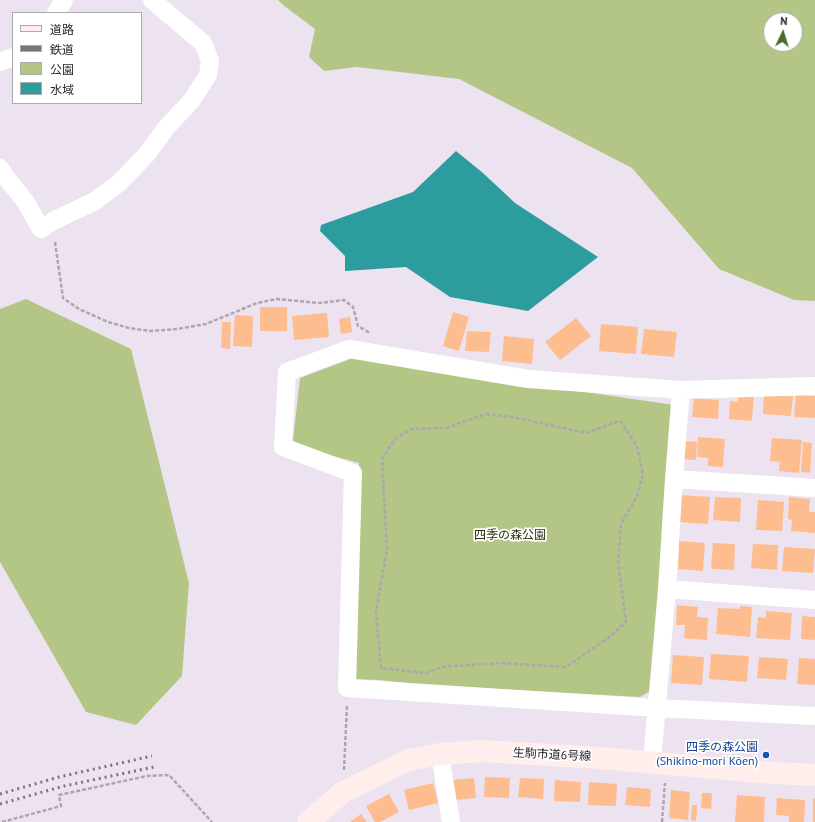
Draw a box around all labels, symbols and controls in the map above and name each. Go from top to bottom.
legend [12,12,142,104]
north arrow [763,12,803,52]
text: N [780,14,788,28]
text: 道路 [50,22,74,37]
text: 鉄道 [50,42,74,57]
text: 公園 [50,62,74,77]
text: 水域 [50,82,74,97]
park label: 四季の森公園 [474,529,546,543]
place label: 四季の森公園 (Shikino-mori Kōen) [656,741,758,769]
street label: 生駒市道6号線 [512,746,592,764]
marker: 四季の森公園 (Shikino-mori Kōen) [761,750,771,760]

